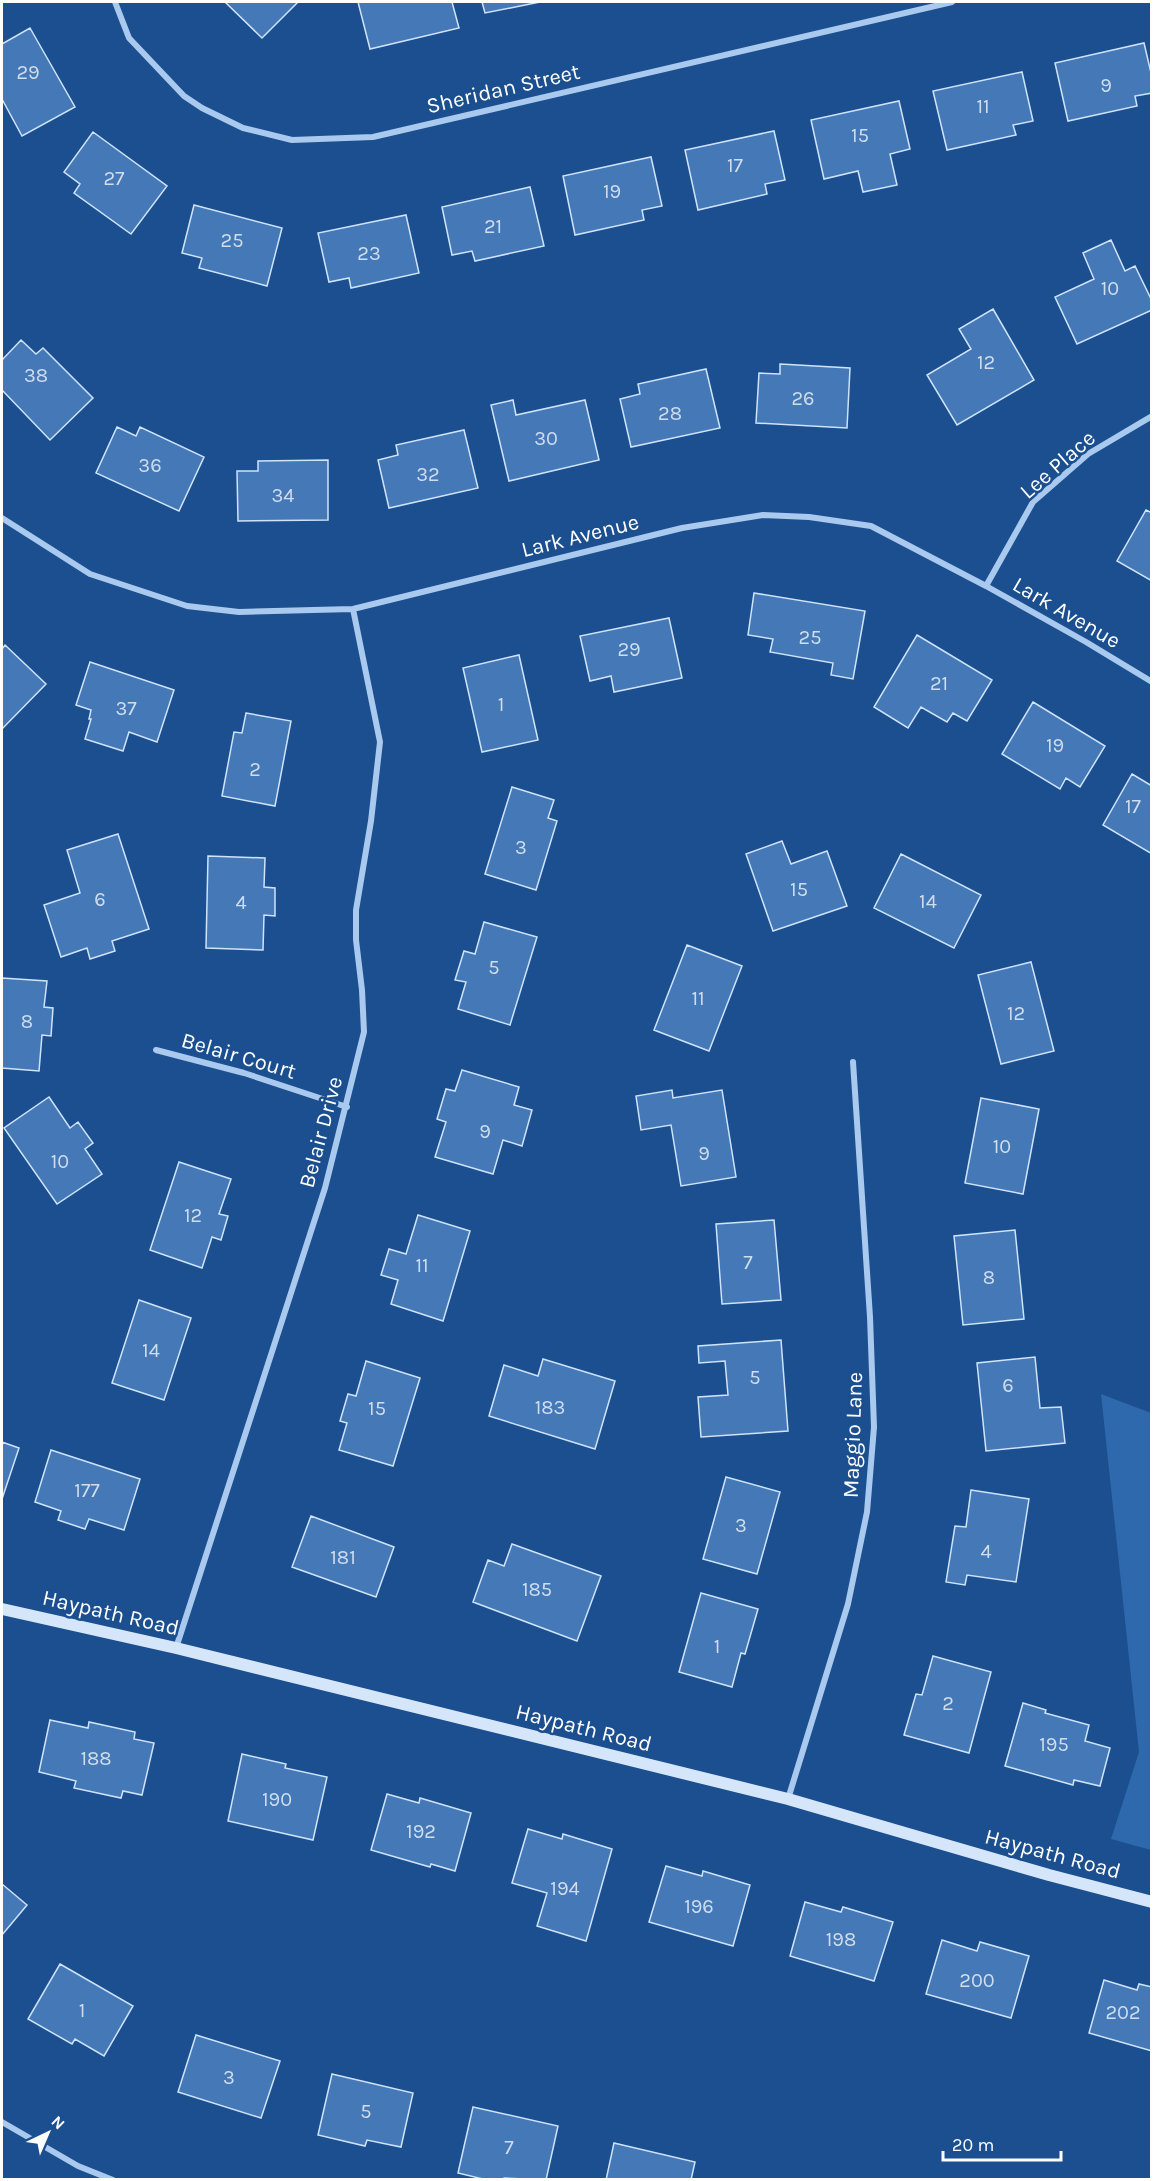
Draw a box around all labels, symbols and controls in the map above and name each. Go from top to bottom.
street label: Sheridan Street [424,59,582,119]
house number: 29 [16,61,40,84]
house number: 9 [1100,74,1112,97]
house number: 11 [976,95,990,118]
house number: 15 [851,124,869,147]
house number: 17 [727,154,744,177]
house number: 27 [104,167,125,190]
house number: 19 [603,180,621,203]
house number: 21 [484,215,502,238]
house number: 25 [221,229,243,252]
house number: 23 [357,242,381,265]
house number: 10 [1101,277,1119,300]
house number: 12 [977,351,995,374]
house number: 38 [24,364,48,387]
house number: 26 [791,387,815,410]
house number: 28 [658,402,682,425]
street label: Lee Place [1015,425,1101,504]
house number: 30 [534,427,558,450]
house number: 36 [138,454,162,477]
house number: 32 [416,463,440,486]
house number: 34 [272,484,294,507]
street label: Lark Avenue [519,509,642,563]
street label: Lark Avenue [1008,572,1125,654]
house number: 25 [799,626,821,649]
house number: 29 [617,638,641,661]
house number: 21 [930,672,948,695]
house number: 1 [498,693,504,716]
house number: 37 [115,697,137,720]
house number: 19 [1046,734,1064,757]
house number: 2 [249,758,261,781]
house number: 17 [1125,795,1142,818]
house number: 3 [515,836,527,859]
house number: 15 [790,878,808,901]
house number: 6 [94,888,106,911]
house number: 14 [919,890,937,913]
house number: 4 [235,891,247,914]
house number: 5 [488,956,500,979]
house number: 11 [691,987,705,1010]
house number: 12 [1007,1002,1025,1025]
house number: 8 [21,1010,33,1033]
street label: Belair Court [178,1027,299,1085]
street label: Belair Drive [294,1074,348,1191]
house number: 9 [479,1120,491,1143]
house number: 10 [993,1135,1011,1158]
house number: 9 [698,1142,710,1165]
house number: 10 [51,1150,69,1173]
house number: 12 [184,1204,202,1227]
house number: 7 [743,1251,753,1274]
house number: 11 [415,1254,429,1277]
house number: 8 [983,1266,995,1289]
house number: 14 [142,1339,160,1362]
house number: 5 [749,1366,761,1389]
street label: Maggio Lane [838,1371,868,1499]
house number: 6 [1002,1374,1014,1397]
house number: 183 [535,1396,565,1419]
house number: 15 [368,1397,386,1420]
house number: 177 [74,1479,100,1502]
house number: 3 [735,1514,747,1537]
house number: 4 [980,1540,992,1563]
house number: 181 [330,1546,356,1569]
house number: 185 [522,1578,552,1601]
street label: Haypath Road [40,1585,182,1641]
house number: 1 [714,1635,720,1658]
house number: 2 [942,1692,954,1715]
street label: Haypath Road [513,1698,655,1757]
house number: 195 [1039,1733,1069,1756]
house number: 188 [80,1747,112,1770]
house number: 190 [262,1788,292,1811]
house number: 192 [406,1820,436,1843]
street label: Haypath Road [982,1823,1123,1885]
house number: 194 [550,1877,580,1900]
house number: 196 [684,1895,714,1918]
house number: 198 [826,1928,856,1951]
house number: 200 [959,1969,995,1992]
house number: 1 [79,1999,85,2022]
house number: 202 [1105,2001,1141,2024]
house number: 3 [223,2066,235,2089]
house number: 5 [360,2100,372,2123]
north arrow [18,2103,78,2163]
text: N [47,2112,69,2133]
scale bar [943,2124,1062,2162]
text: 20 m [952,2134,994,2156]
house number: 7 [504,2136,514,2159]

